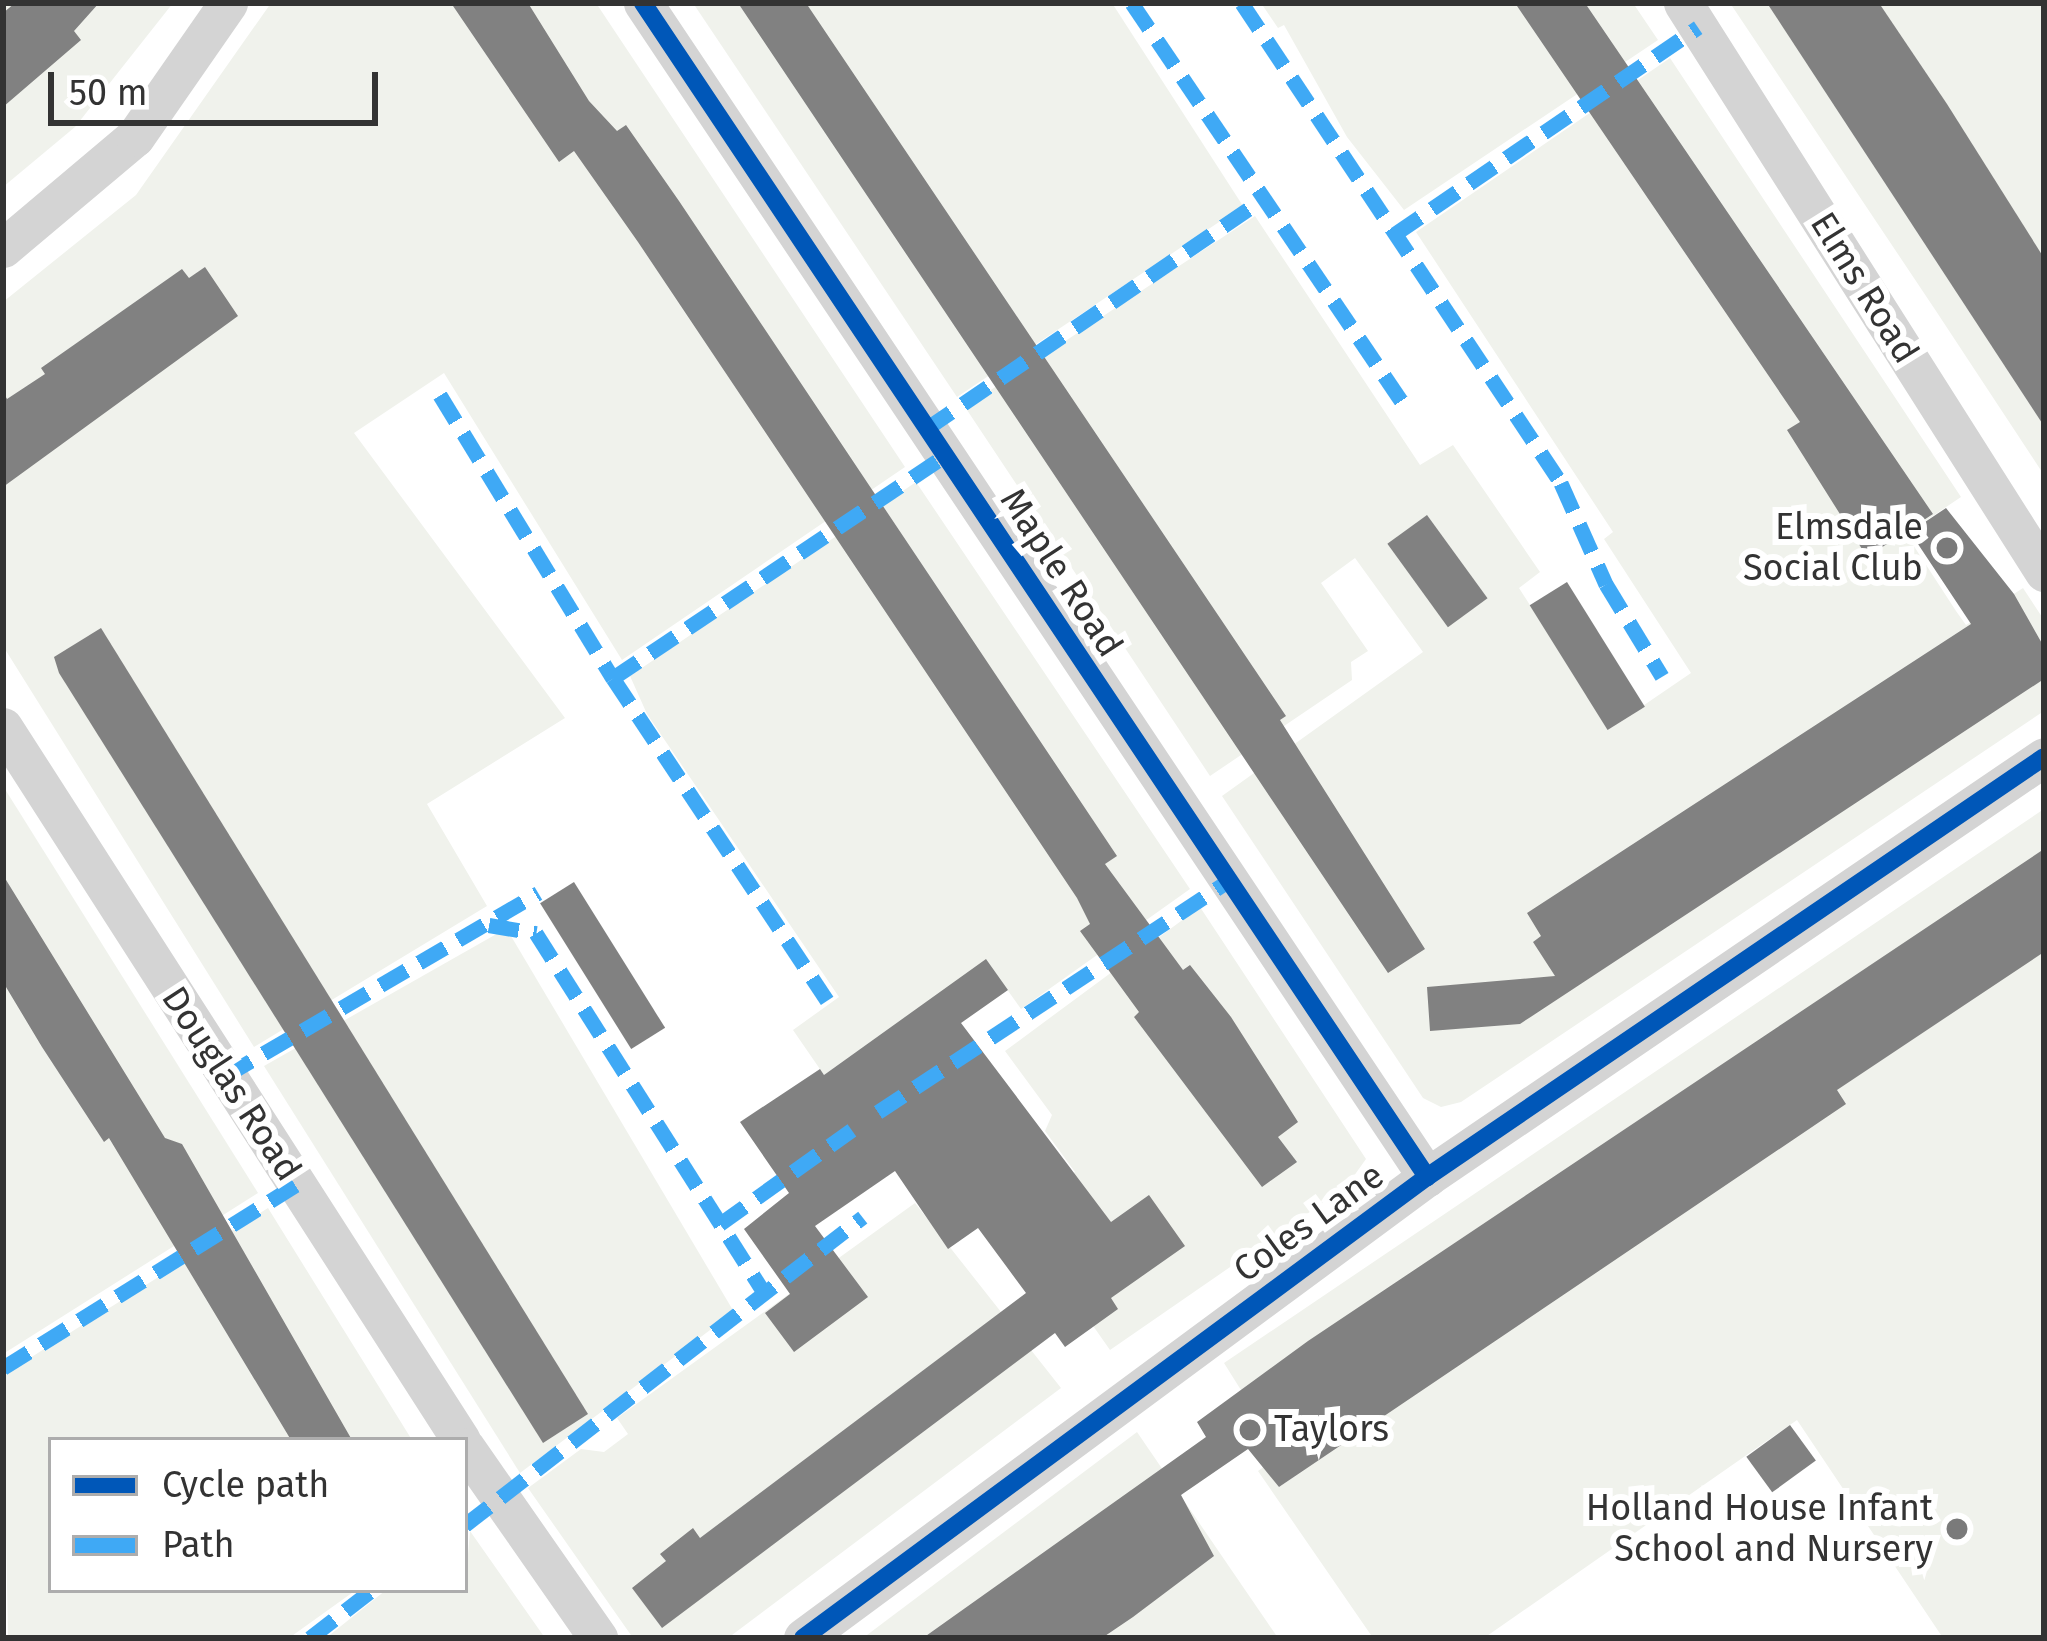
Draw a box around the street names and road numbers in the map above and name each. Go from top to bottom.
street label: Elms Road [1801,205,1927,371]
street label: Maple Road [991,481,1131,665]
street label: Douglas Road [152,979,310,1189]
street label: Coles Lane [1226,1154,1392,1292]

